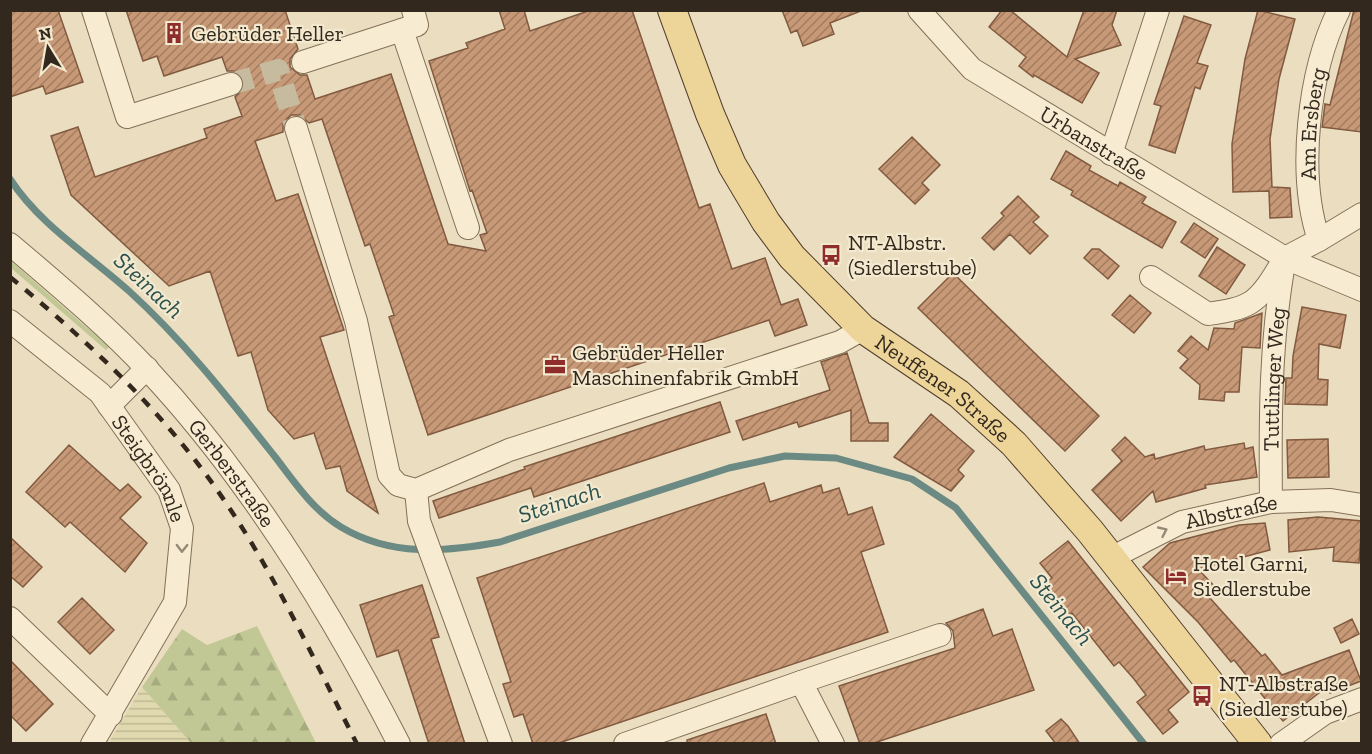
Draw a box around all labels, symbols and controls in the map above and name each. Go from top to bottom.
north arrow [18,18,78,78]
place label: Gebrüder Heller [191,20,344,47]
building icon: Gebrüder Heller [162,21,186,45]
text: N [37,23,53,44]
street label: Am Ersberg [1294,65,1332,181]
street label: Urbanstraße [1035,100,1153,186]
place label: NT-Albstr. (Siedlerstube) [848,229,977,281]
bus stop icon: NT-Albstr. (Siedlerstube) [819,243,843,267]
water label: Steinach [108,245,190,325]
street label: Tuttlinger Weg [1257,306,1291,451]
street label: Neuffener Straße [870,328,1017,448]
place label: Gebrüder Heller Maschinenfabrik GmbH [572,339,799,391]
office icon: Gebrüder Heller Maschinenfabrik GmbH [543,353,567,377]
street label: Steigbrönnle [106,409,192,525]
street label: Gerberstraße [183,413,282,532]
water label: Steinach [514,475,604,529]
street label: Albstraße [1182,488,1278,534]
one-way arrow [1156,526,1167,538]
one-way arrow [175,544,188,553]
place label: Hotel Garni, Siedlerstube [1193,550,1311,602]
hotel icon: Hotel Garni, Siedlerstube [1164,564,1188,588]
water label: Steinach [1024,567,1100,651]
place label: NT-Albstraße (Siedlerstube) [1219,670,1348,722]
bus stop icon: NT-Albstraße (Siedlerstube) [1190,684,1214,708]

